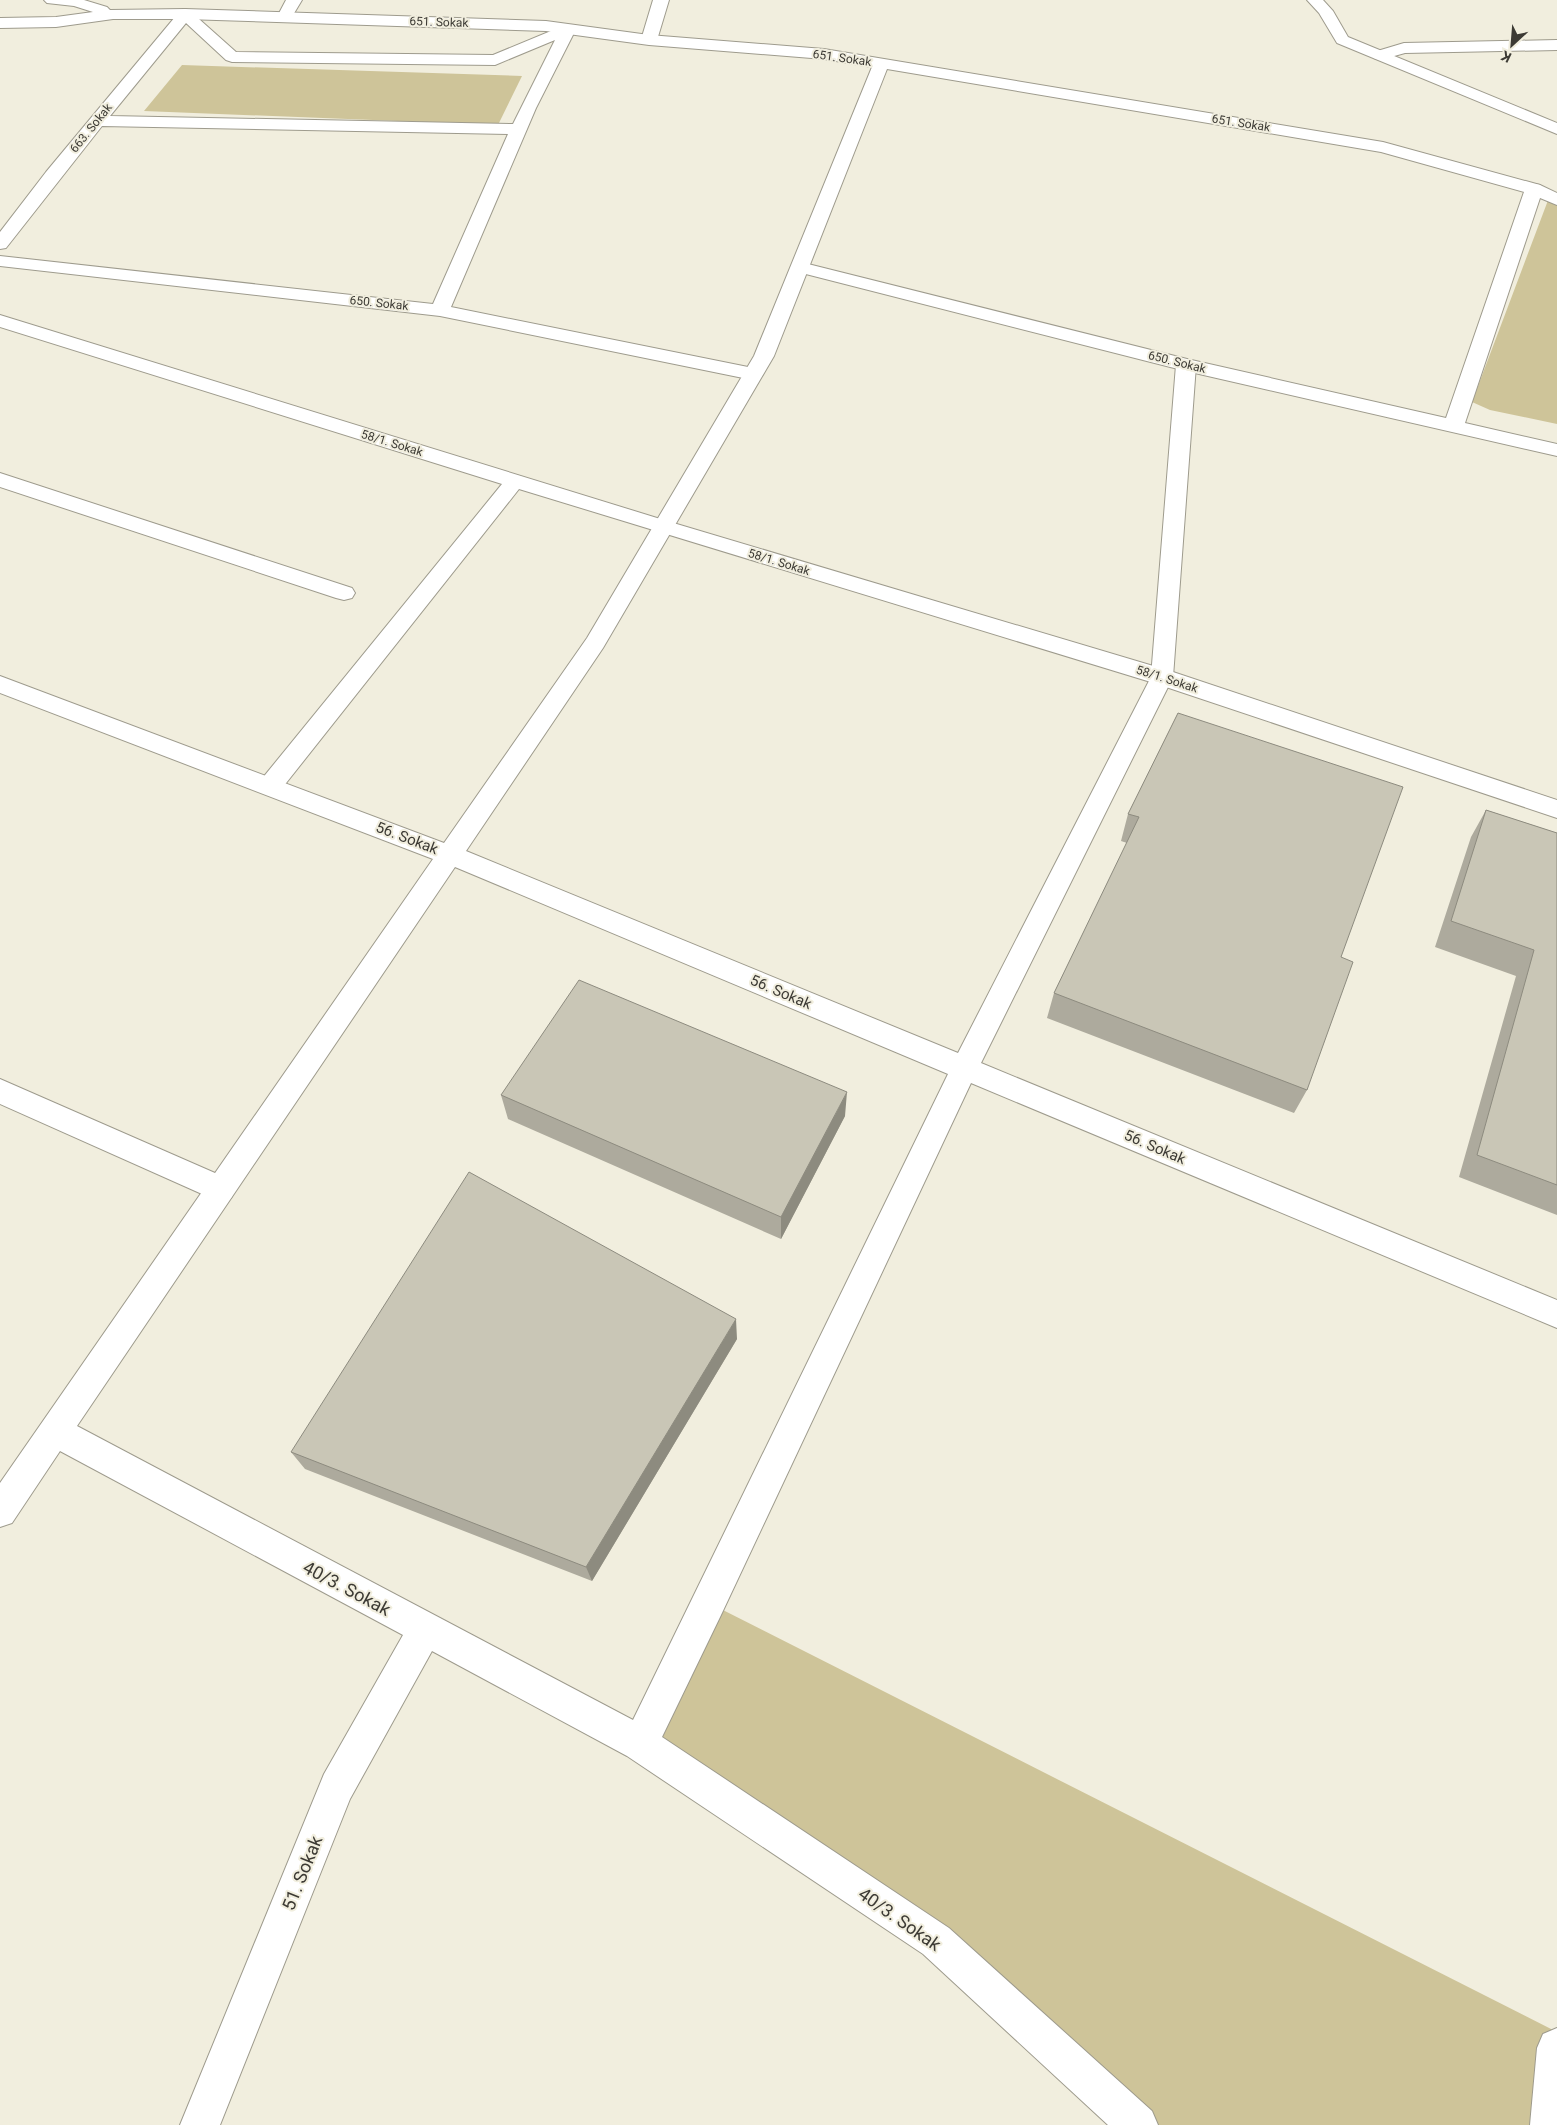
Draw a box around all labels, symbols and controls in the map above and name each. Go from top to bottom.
street label: 651. Sokak [409,14,470,30]
north arrow [1487,20,1537,70]
street label: 651. Sokak [812,47,873,69]
text: K [1499,48,1514,66]
street label: 663. Sokak [67,100,116,155]
street label: 651. Sokak [1211,111,1272,135]
street label: 650. Sokak [349,293,410,313]
street label: 650. Sokak [1147,348,1208,376]
street label: 58/1. Sokak [359,427,426,459]
street label: 58/1. Sokak [746,546,813,578]
street label: 58/1. Sokak [1134,662,1200,696]
street label: 56. Sokak [373,818,441,858]
street label: 56. Sokak [747,971,815,1013]
street label: 56. Sokak [1121,1126,1189,1168]
street label: 40/3. Sokak [300,1556,395,1620]
street label: 51. Sokak [278,1832,327,1913]
street label: 40/3. Sokak [855,1883,946,1956]

